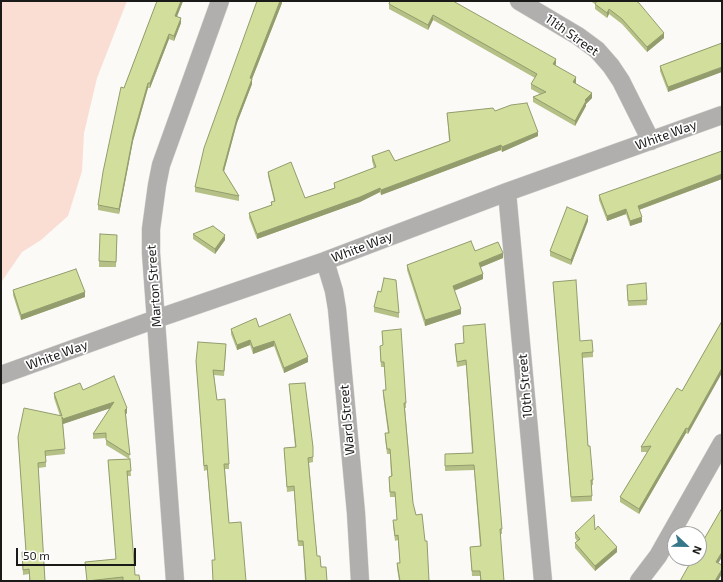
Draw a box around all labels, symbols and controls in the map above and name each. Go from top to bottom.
street label: 11th Street [542,11,602,59]
street label: White Way [633,117,699,153]
street label: White Way [329,228,395,266]
street label: Marton Street [143,244,165,328]
street label: White Way [24,337,90,373]
street label: 10th Street [514,353,536,419]
street label: Ward Street [336,384,358,456]
north arrow [667,526,707,566]
scale bar [18,540,138,566]
text: N [690,544,705,556]
text: 50 m [23,548,50,562]

